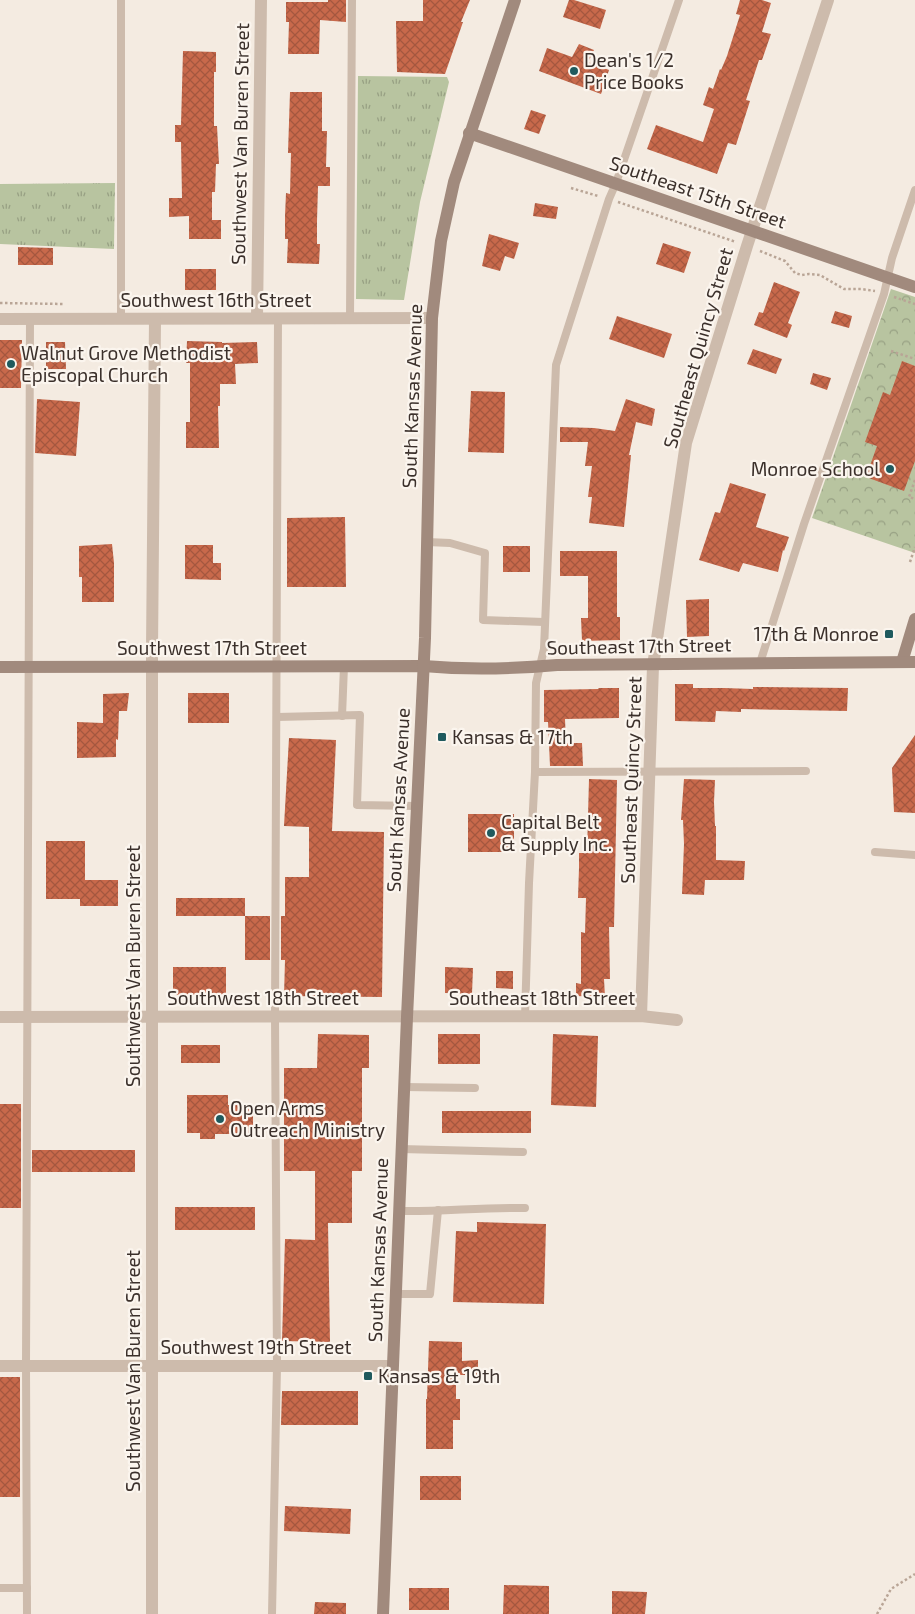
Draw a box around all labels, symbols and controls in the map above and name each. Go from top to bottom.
street label: Southwest Van Buren Street [226,23,253,265]
place label: Dean's 1/2 Price Books [584,48,684,93]
marker: Dean's 1/2 Price Books [568,65,580,77]
street label: Southeast 15th Street [607,150,790,233]
street label: Southeast Quincy Street [658,245,737,451]
street label: Southwest 16th Street [120,288,312,311]
street label: South Kansas Avenue [397,303,426,489]
place label: Walnut Grove Methodist Episcopal Church [21,341,231,386]
marker: Walnut Grove Methodist Episcopal Church [5,358,17,370]
place label: Monroe School [751,457,880,480]
marker: Monroe School [884,463,896,475]
place label: 17th & Monroe [753,622,879,645]
marker: 17th & Monroe [883,628,895,640]
street label: Southeast 17th Street [546,632,732,659]
street label: Southwest 17th Street [117,636,307,659]
street label: Southeast Quincy Street [615,676,646,884]
street label: South Kansas Avenue [381,707,414,893]
place label: Kansas & 17th [452,725,573,748]
marker: Kansas & 17th [436,731,448,743]
place label: Capital Belt & Supply Inc. [501,810,612,855]
marker: Capital Belt & Supply Inc. [485,827,497,839]
street label: Southwest Van Buren Street [121,845,144,1087]
street label: Southwest 18th Street [167,986,359,1009]
street label: Southeast 18th Street [449,986,635,1009]
place label: Open Arms Outreach Ministry [230,1096,385,1141]
marker: Open Arms Outreach Ministry [214,1113,226,1125]
street label: South Kansas Avenue [363,1157,392,1343]
street label: Southwest Van Buren Street [121,1250,144,1492]
street label: Southwest 19th Street [160,1335,352,1358]
place label: Kansas & 19th [378,1364,500,1387]
marker: Kansas & 19th [362,1370,374,1382]

